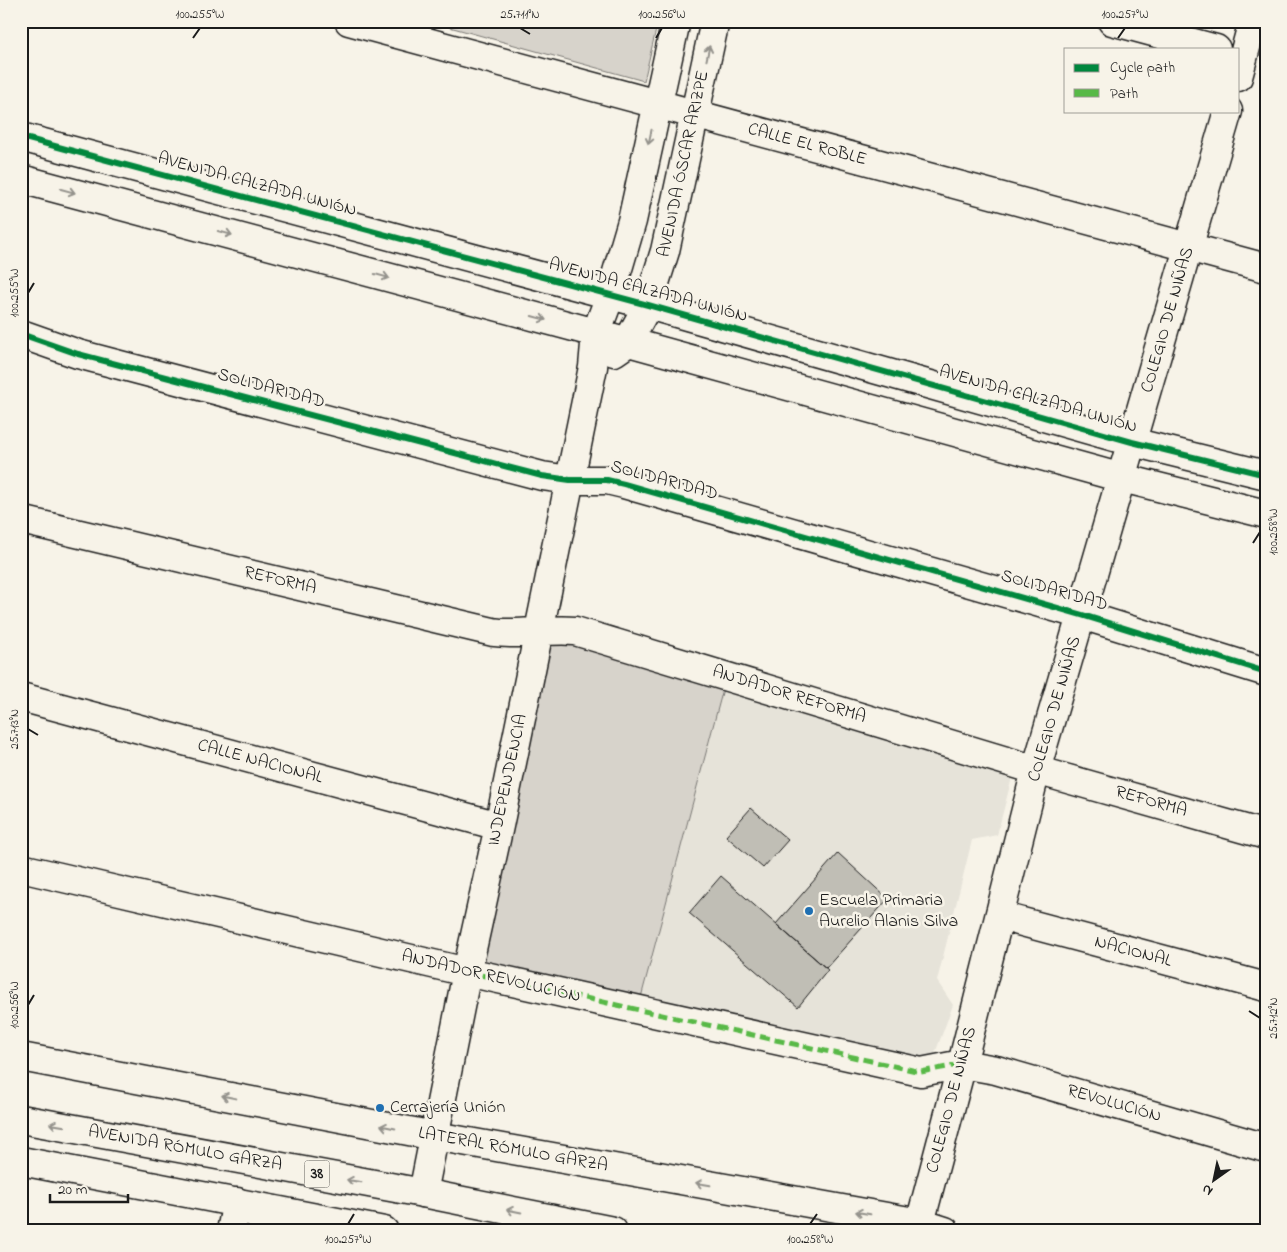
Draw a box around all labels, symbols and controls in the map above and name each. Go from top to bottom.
text: 100.255°W [176,6,224,24]
text: 25.711°N [500,6,540,24]
text: 100.256°W [638,6,686,24]
text: 100.257°W [1102,6,1148,24]
one-way arrow [704,46,713,62]
legend [1064,48,1240,112]
text: Cycle path [1110,57,1175,80]
street label: AVENIDA ÓSCAR ARIZPE [652,68,717,260]
text: Path [1110,83,1138,105]
street label: CALLE EL ROBLE [745,117,869,173]
one-way arrow [645,129,654,145]
street label: AVENIDA CALZADA UNIÓN [155,146,359,224]
one-way arrow [60,187,76,196]
one-way arrow [217,229,233,239]
street label: COLEGIO DE NIÑAS [1135,244,1201,396]
street label: AVENIDA CALZADA UNIÓN [546,252,750,330]
text: 100.255°W [6,269,24,317]
one-way arrow [374,271,390,281]
one-way arrow [531,314,547,323]
street label: AVENIDA CALZADA UNIÓN [936,359,1140,441]
street label: SOLIDARIDAD [214,362,328,416]
street label: SOLIDARIDAD [607,454,721,508]
text: 100.258°W [1265,509,1283,555]
street label: REFORMA [241,560,319,602]
street label: SOLIDARIDAD [997,563,1111,619]
street label: COLEGIO DE NIÑAS [1022,633,1088,785]
street label: ANDADOR REFORMA [709,659,869,731]
text: 25.713°N [6,709,24,749]
street label: INDEPENDENCIA [481,712,535,848]
street label: CALLE NACIONAL [194,733,326,791]
street label: REFORMA [1112,779,1190,825]
place label: Escuela Primaria Aurelio Alanis Silva [819,888,958,935]
marker: Escuela Primaria Aurelio Alanis Silva [803,905,815,917]
street label: NACIONAL [1091,929,1175,975]
street label: ANDADOR REVOLUCIÓN [399,944,583,1010]
text: 100.256°W [6,981,24,1029]
text: 25.712°N [1265,997,1283,1039]
street label: COLEGIO DE NIÑAS [920,1024,984,1176]
street label: REVOLUCIÓN [1064,1078,1164,1130]
one-way arrow [221,1092,237,1101]
place label: Cerrajería Unión [390,1095,505,1121]
marker: Cerrajería Unión [374,1102,386,1114]
street label: AVENIDA RÓMULO GARZA [86,1119,284,1179]
one-way arrow [49,1120,65,1130]
street label: LATERAL RÓMULO GARZA [416,1121,610,1179]
one-way arrow [381,1122,397,1132]
north arrow [1190,1154,1240,1204]
road number: 38 [304,1160,330,1188]
scale bar [50,1172,128,1204]
one-way arrow [346,1175,362,1185]
text: N [1198,1178,1217,1201]
text: 20 m [58,1179,88,1201]
one-way arrow [696,1179,712,1189]
one-way arrow [506,1206,522,1215]
one-way arrow [856,1207,872,1217]
text: 100.257°W [325,1231,371,1249]
text: 100.258°W [787,1231,833,1249]

